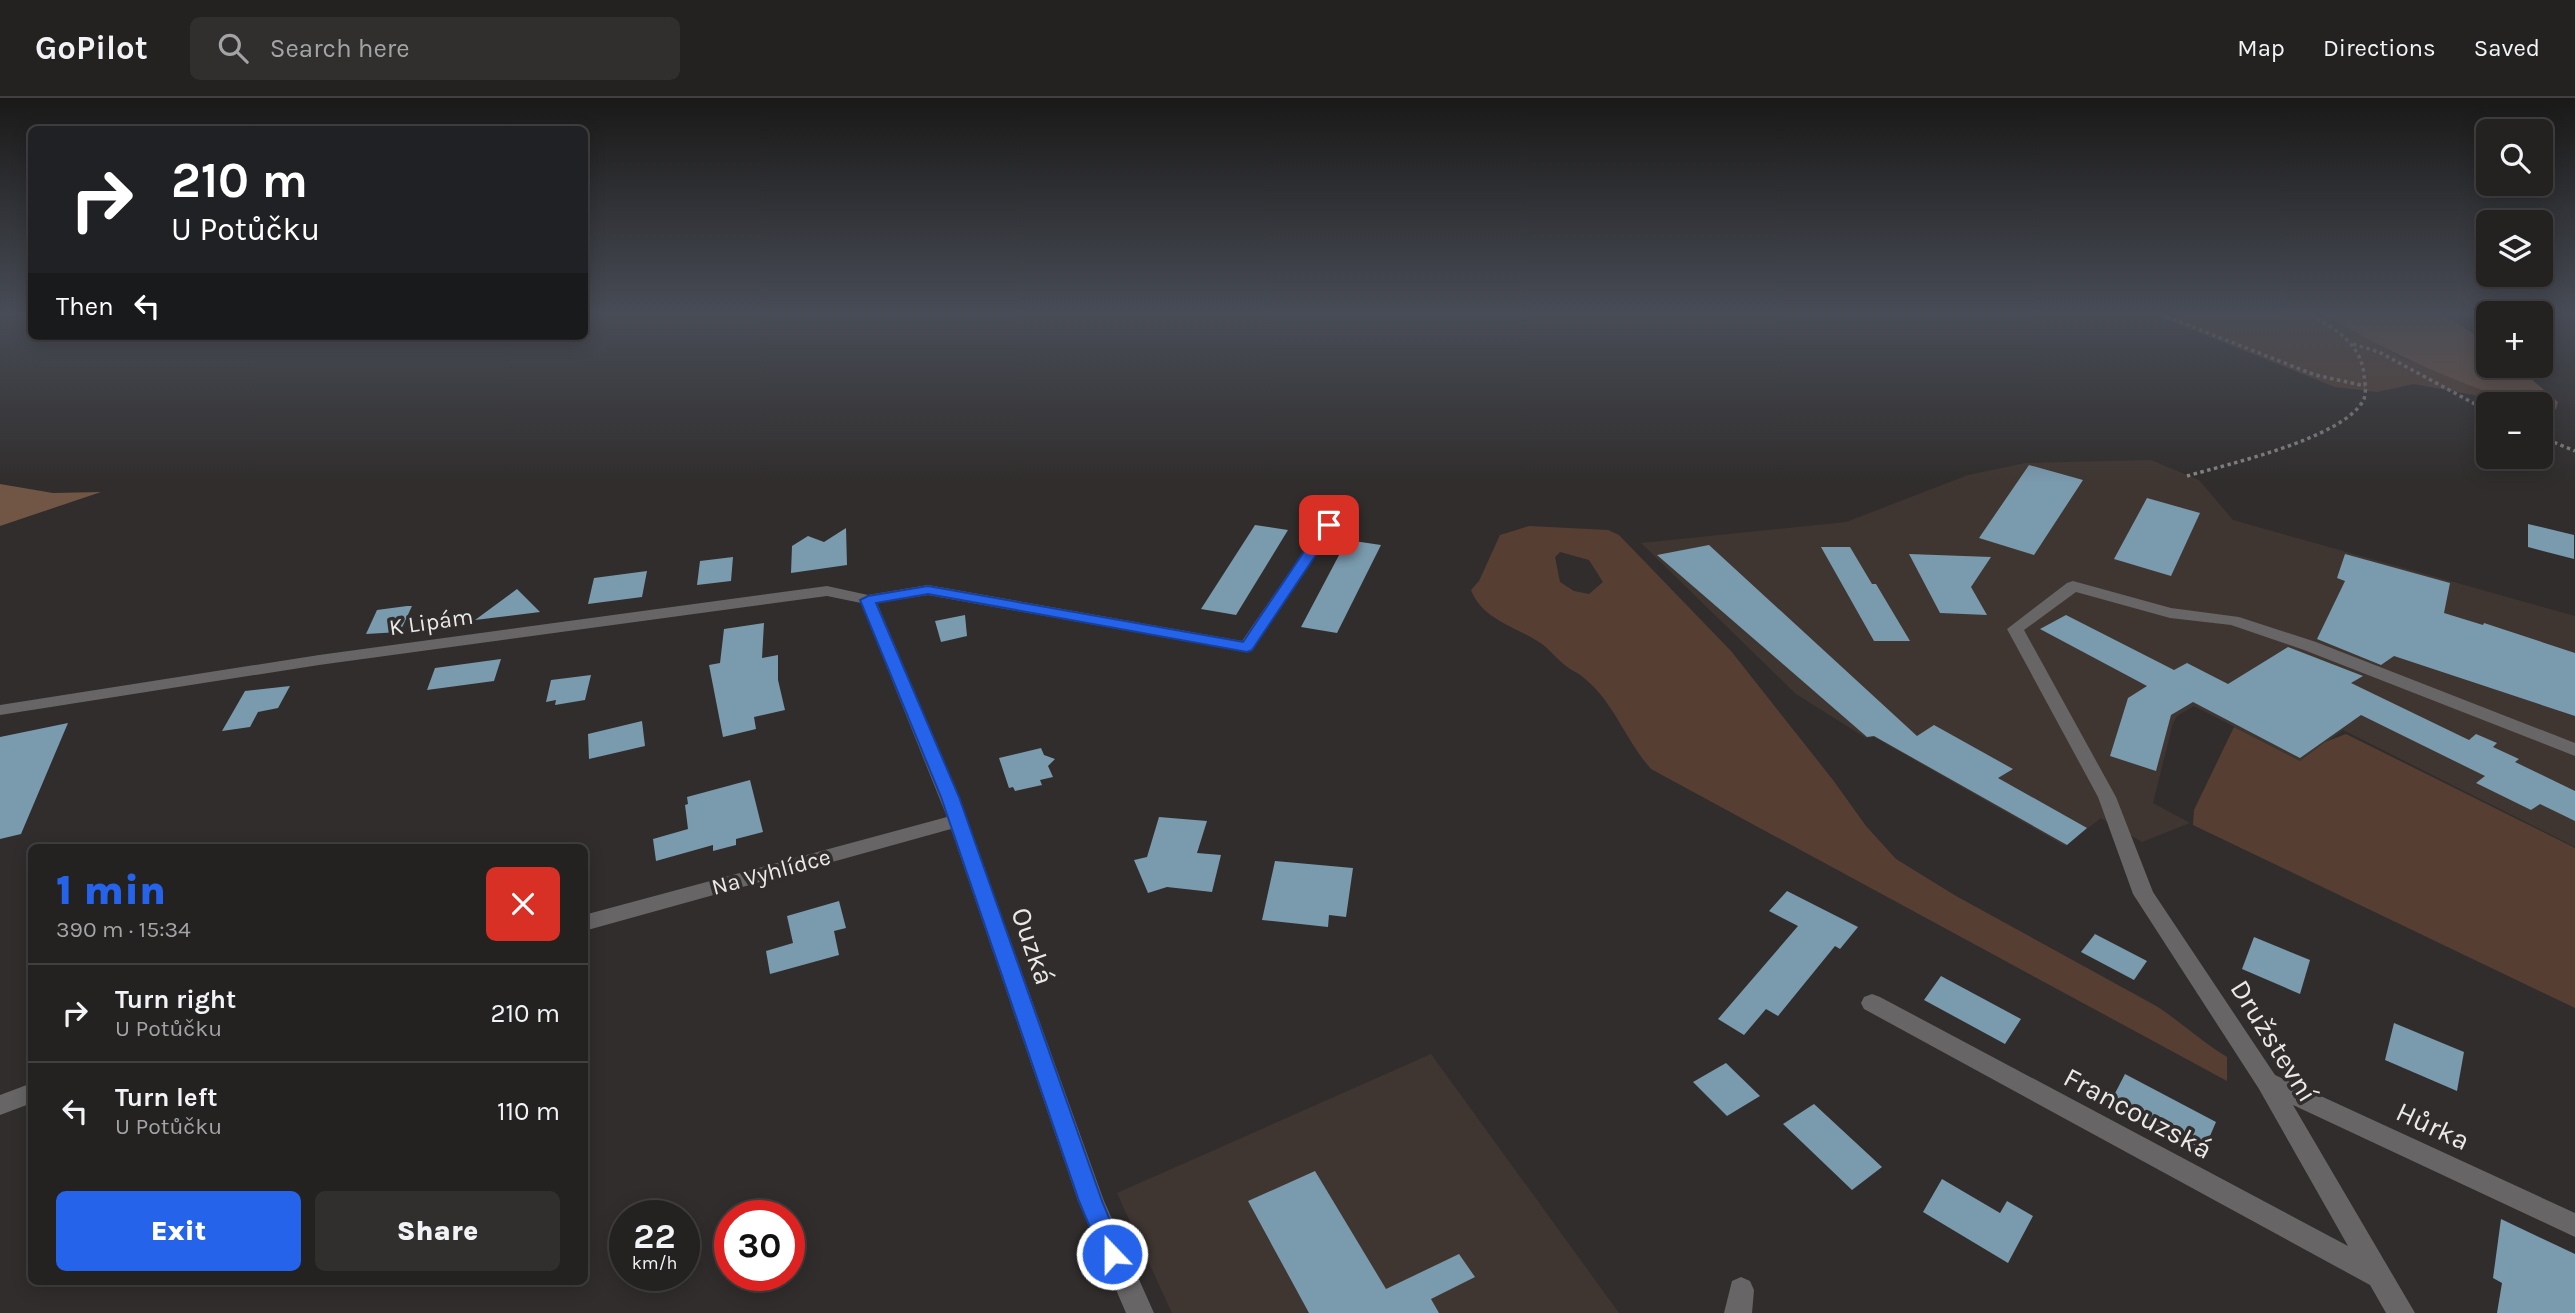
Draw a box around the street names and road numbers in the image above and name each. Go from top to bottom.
street label: K Lipám [387,603,475,641]
street label: Na Vyhlídce [709,843,833,901]
street label: Ouzká [1004,903,1062,989]
street label: Družstevní [2224,974,2325,1109]
street label: Francouzská [2058,1060,2218,1166]
street label: Hůrka [2391,1095,2475,1157]

